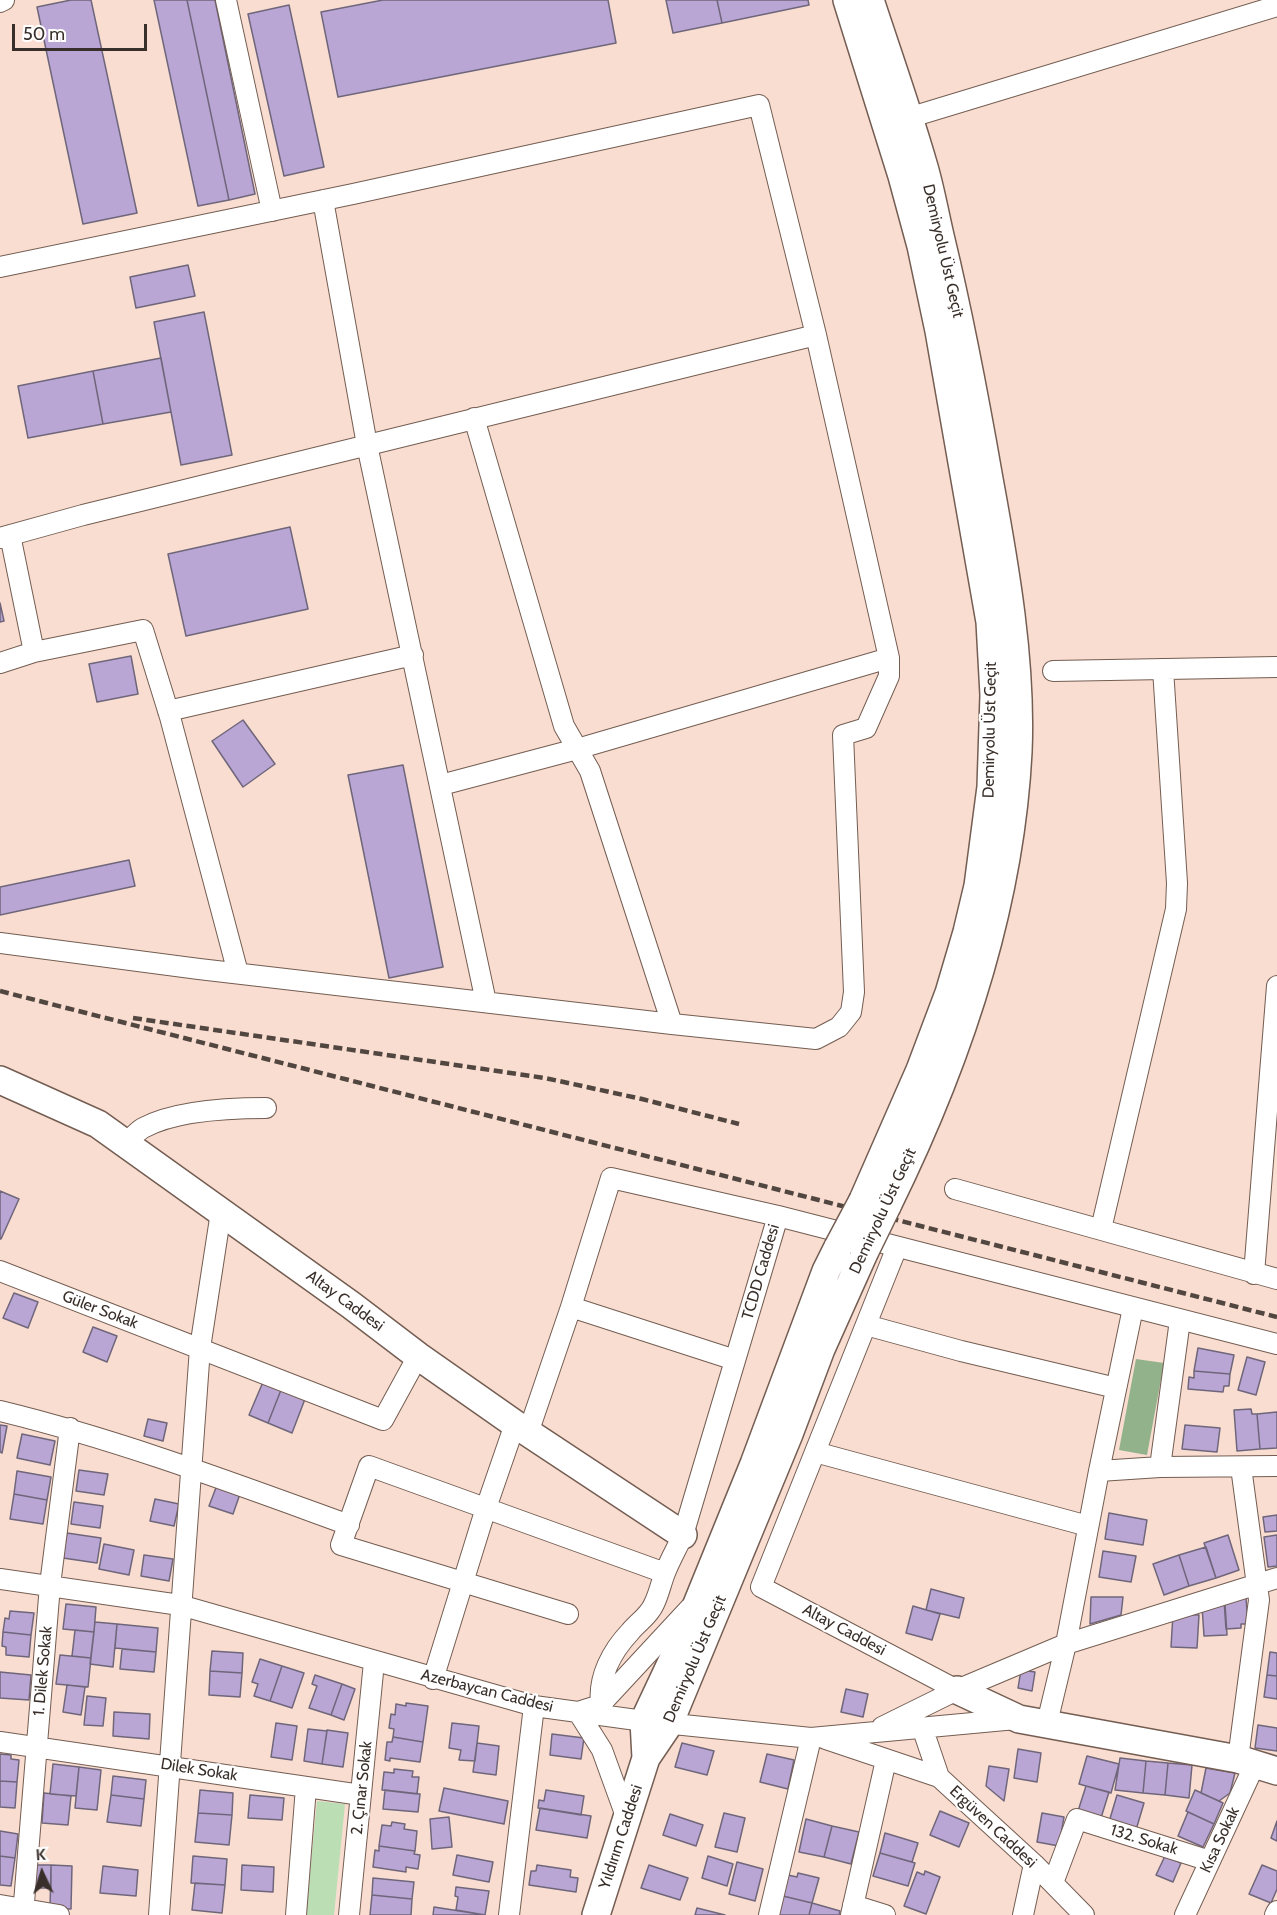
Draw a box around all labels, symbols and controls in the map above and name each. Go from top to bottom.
scale bar [15,12,150,50]
text: 50 m [23,23,65,45]
street label: Demiryolu Üst Geçit [918,182,968,320]
street label: Demiryolu Üst Geçit [979,662,1001,798]
street label: Demiryolu Üst Geçit [845,1145,921,1277]
street label: TCDD Caddesi [738,1222,784,1322]
street label: Altay Caddesi [302,1266,388,1336]
street label: Güler Sokak [59,1287,141,1333]
street label: Demiryolu Üst Geçit [659,1592,731,1726]
street label: Altay Caddesi [799,1600,889,1660]
street label: 1. Dilek Sokak [30,1625,56,1717]
street label: Azerbaycan Caddesi [419,1665,555,1717]
street label: 2. Çınar Sokak [348,1740,376,1836]
street label: Dilek Sokak [159,1754,239,1786]
street label: Yıldırım Caddesi [595,1782,647,1892]
street label: Ergüven Caddesi [945,1782,1041,1872]
street label: Kısa Sokak [1196,1804,1244,1876]
street label: 132. Sokak [1108,1821,1180,1859]
north arrow [12,1843,72,1903]
text: K [35,1845,46,1864]

